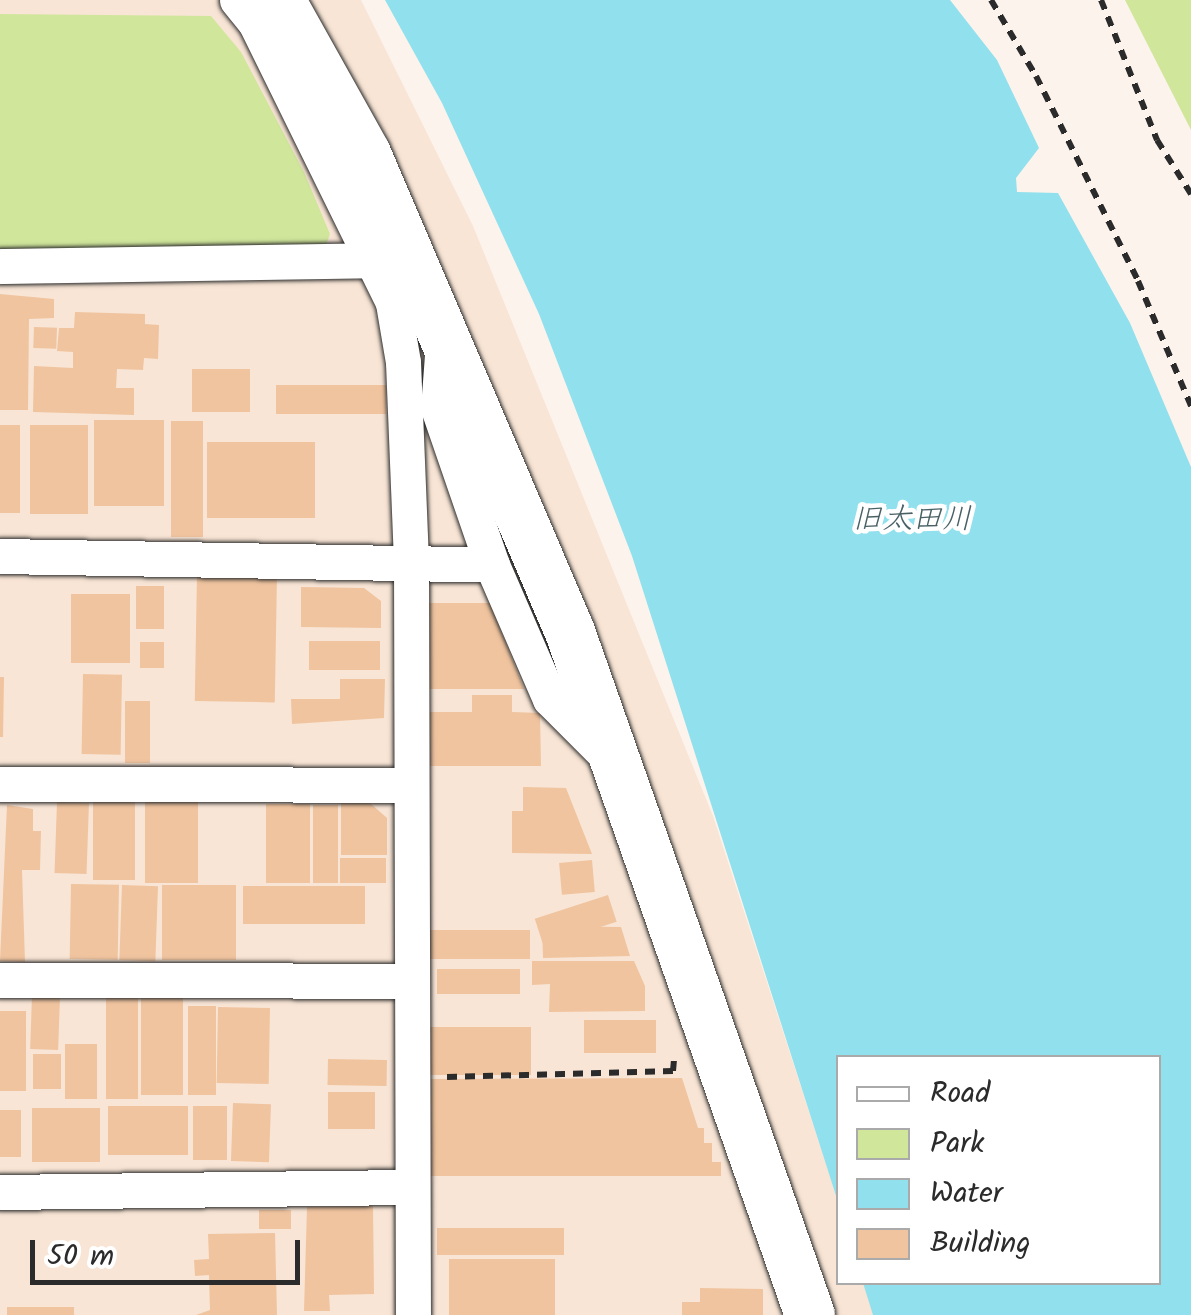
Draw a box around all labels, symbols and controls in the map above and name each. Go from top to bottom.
water label: 旧太田川 [852,502,972,538]
legend [836,1055,1161,1285]
text: Road [930,1070,990,1118]
text: Park [930,1120,984,1168]
text: Water [930,1170,1003,1218]
scale bar [35,1220,305,1282]
text: Building [930,1220,1030,1268]
text: 50 m [47,1233,114,1281]

